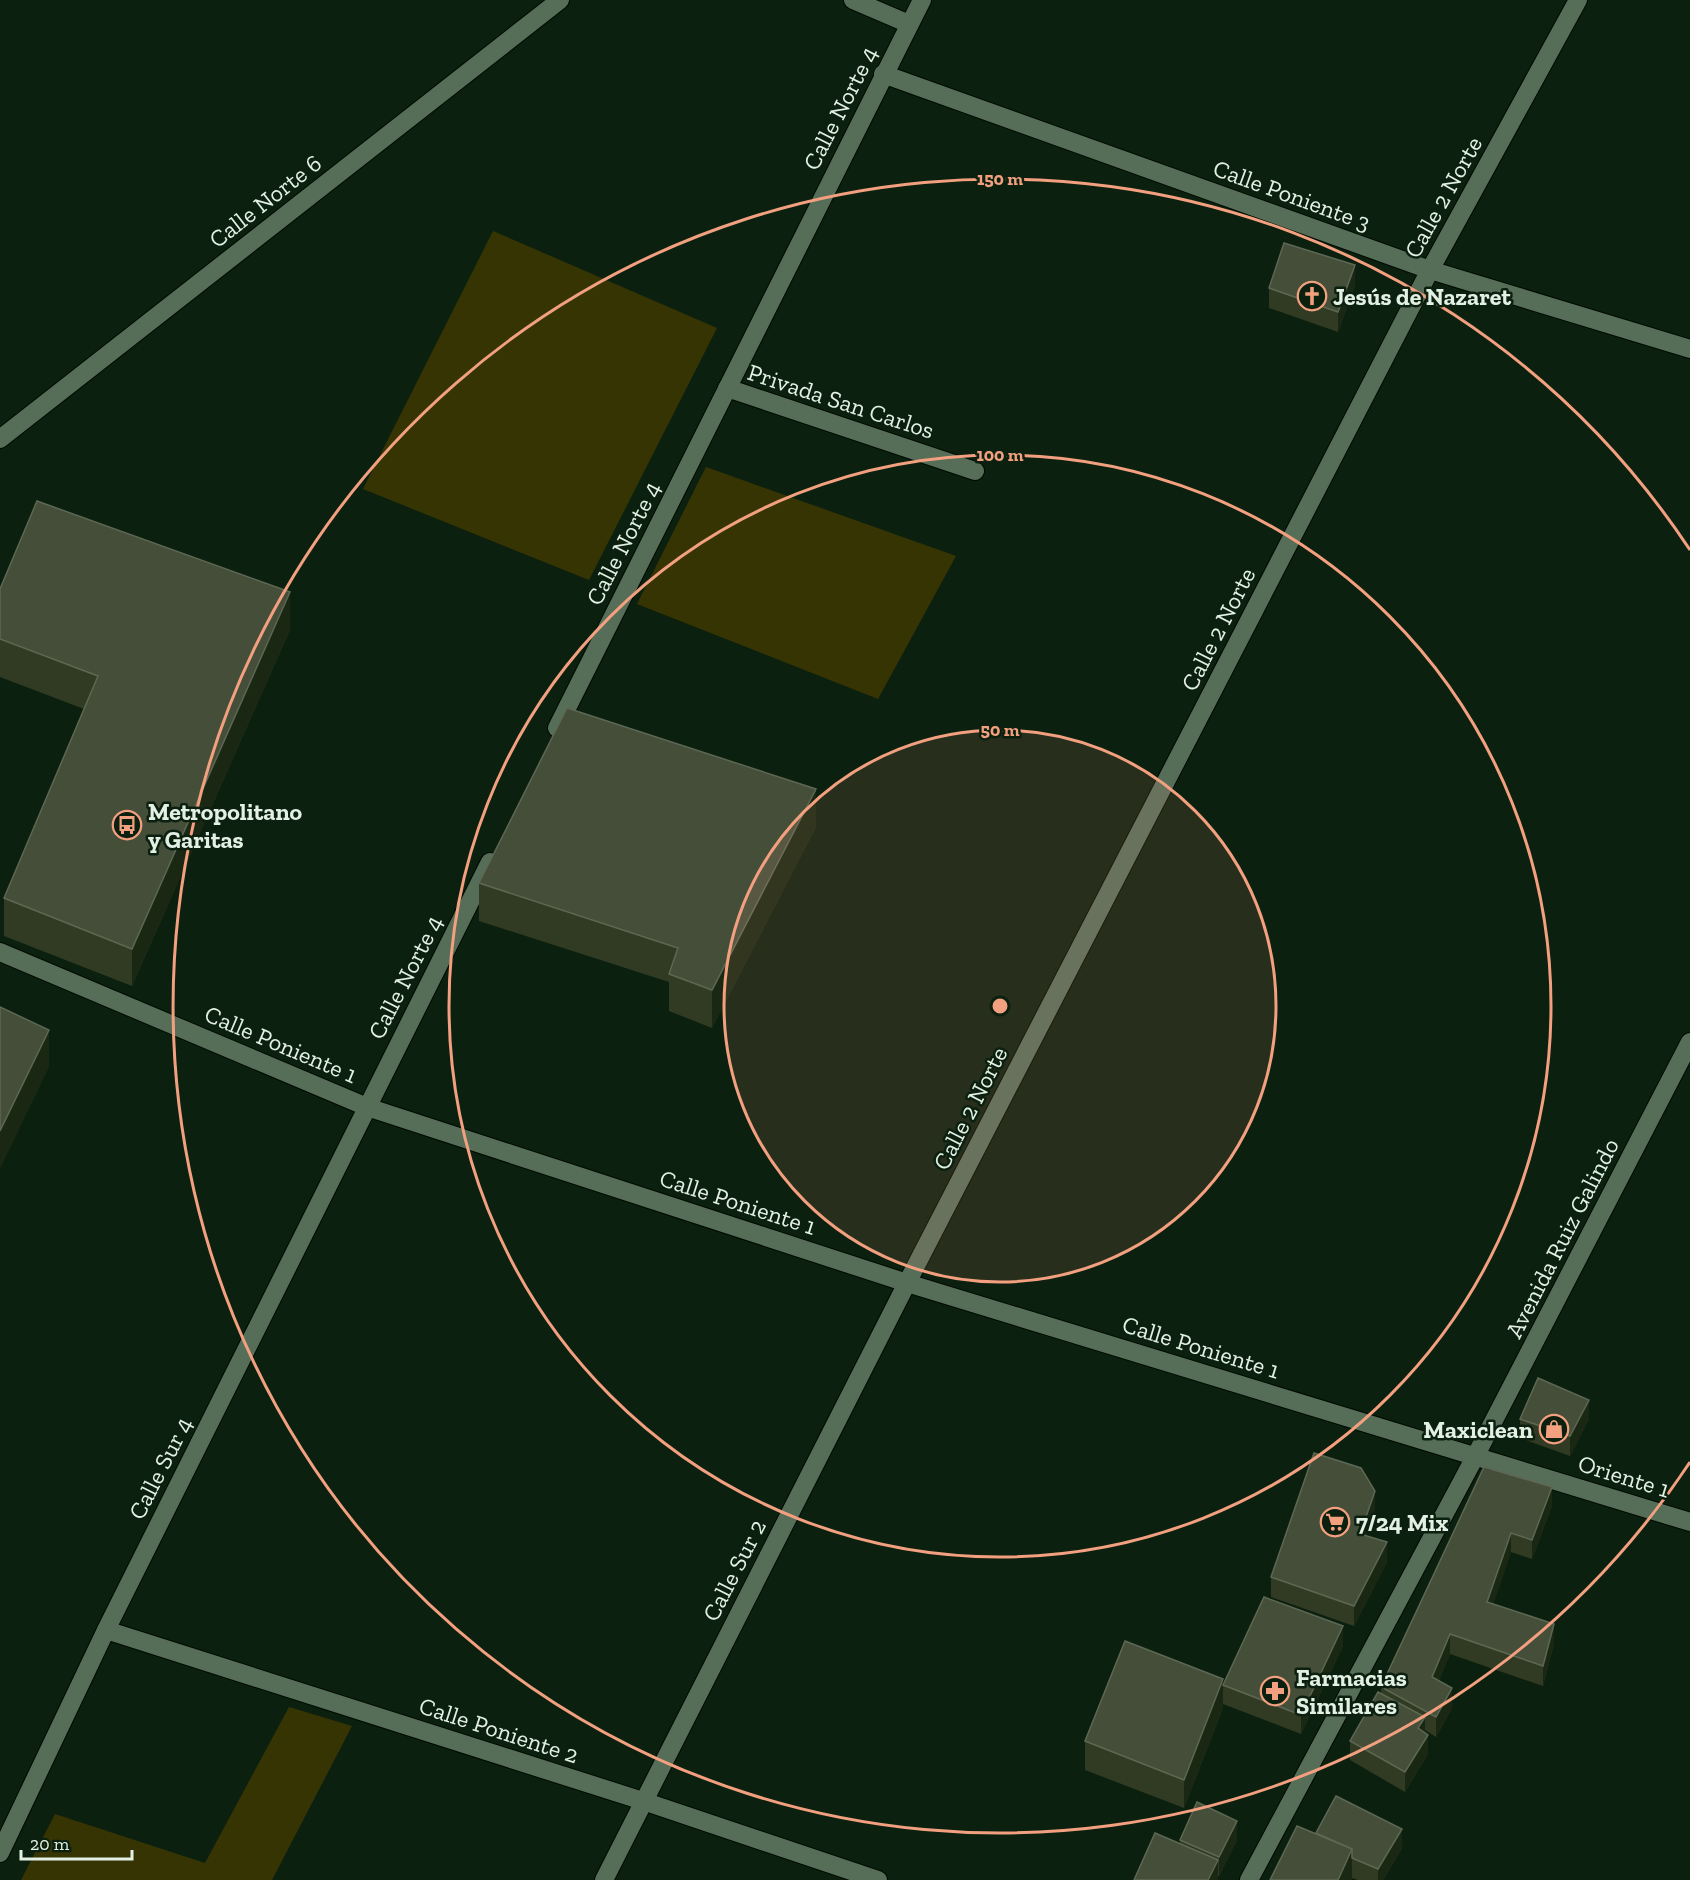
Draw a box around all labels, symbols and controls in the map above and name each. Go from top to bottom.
street label: Calle Norte 4 [796,41,884,175]
street label: Calle 2 Norte [1398,131,1488,263]
street label: Calle Norte 6 [203,148,327,254]
street label: Calle Poniente 3 [1210,153,1374,237]
text: 150 m [977,168,1023,190]
church icon: Jesús de Nazaret [1296,280,1328,312]
place label: Jesús de Nazaret [1333,282,1511,311]
street label: Privada San Carlos [744,357,938,445]
text: 100 m [976,444,1024,466]
street label: Calle Norte 4 [579,476,667,610]
street label: Calle 2 Norte [1175,563,1261,695]
text: 50 m [981,719,1020,741]
place label: Metropolitano y Garitas [148,797,303,854]
bus stop icon: Metropolitano y Garitas [111,809,143,841]
street label: Calle Norte 4 [361,910,449,1044]
centre of rings [990,996,1010,1016]
street label: Calle Poniente 1 [201,999,361,1089]
street label: Calle 2 Norte [927,1042,1013,1174]
street label: Avenida Ruiz Galindo [1499,1133,1625,1343]
street label: Calle Poniente 1 [656,1163,820,1241]
street label: Calle Poniente 1 [1119,1309,1283,1385]
street label: Calle Sur 4 [122,1412,198,1524]
shop icon: Maxiclean [1538,1413,1570,1445]
place label: Maxiclean [1423,1415,1533,1444]
street label: Oriente 1 [1575,1448,1673,1504]
supermarket icon: 7/24 Mix [1319,1506,1351,1538]
place label: 7/24 Mix [1356,1508,1448,1537]
street label: Calle Sur 2 [696,1514,772,1626]
place label: Farmacias Similares [1296,1663,1407,1720]
pharmacy icon: Farmacias Similares [1259,1675,1291,1707]
street label: Calle Poniente 2 [416,1691,582,1769]
scale bar [21,1823,132,1861]
text: 20 m [30,1833,70,1855]

